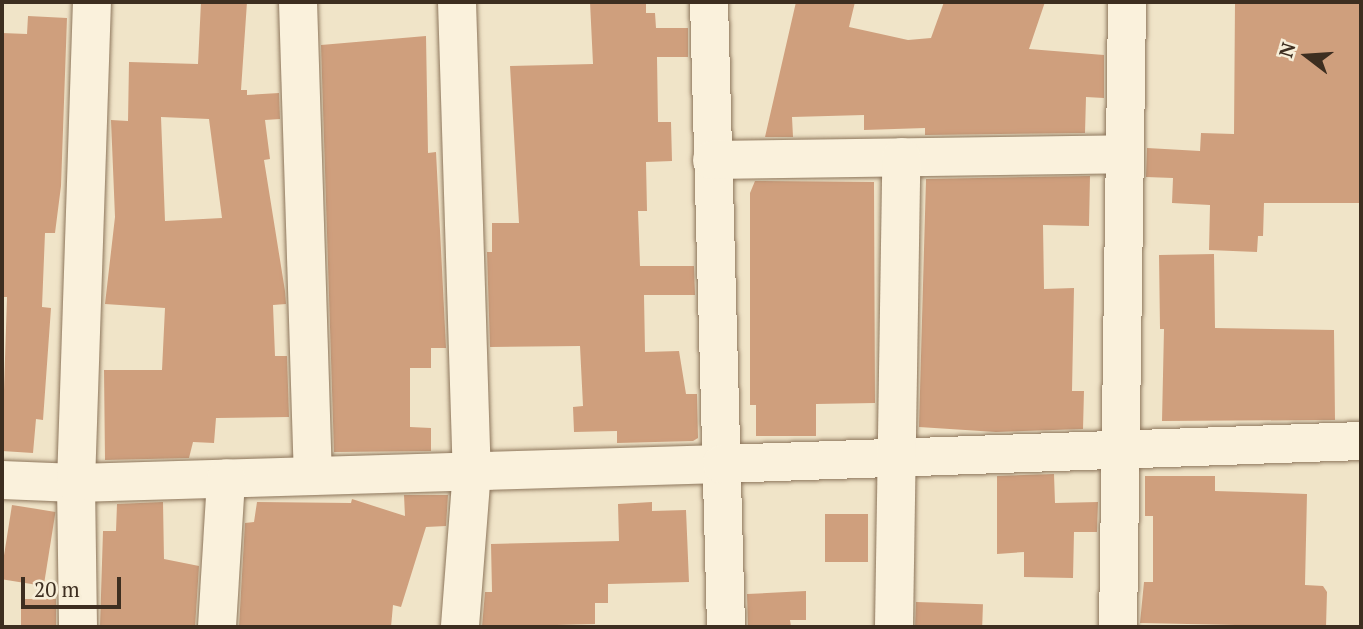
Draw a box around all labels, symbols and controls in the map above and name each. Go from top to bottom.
north arrow [1272,21,1342,91]
text: N [1272,39,1300,60]
scale bar [24,562,124,606]
text: 20 m [34,575,80,603]

